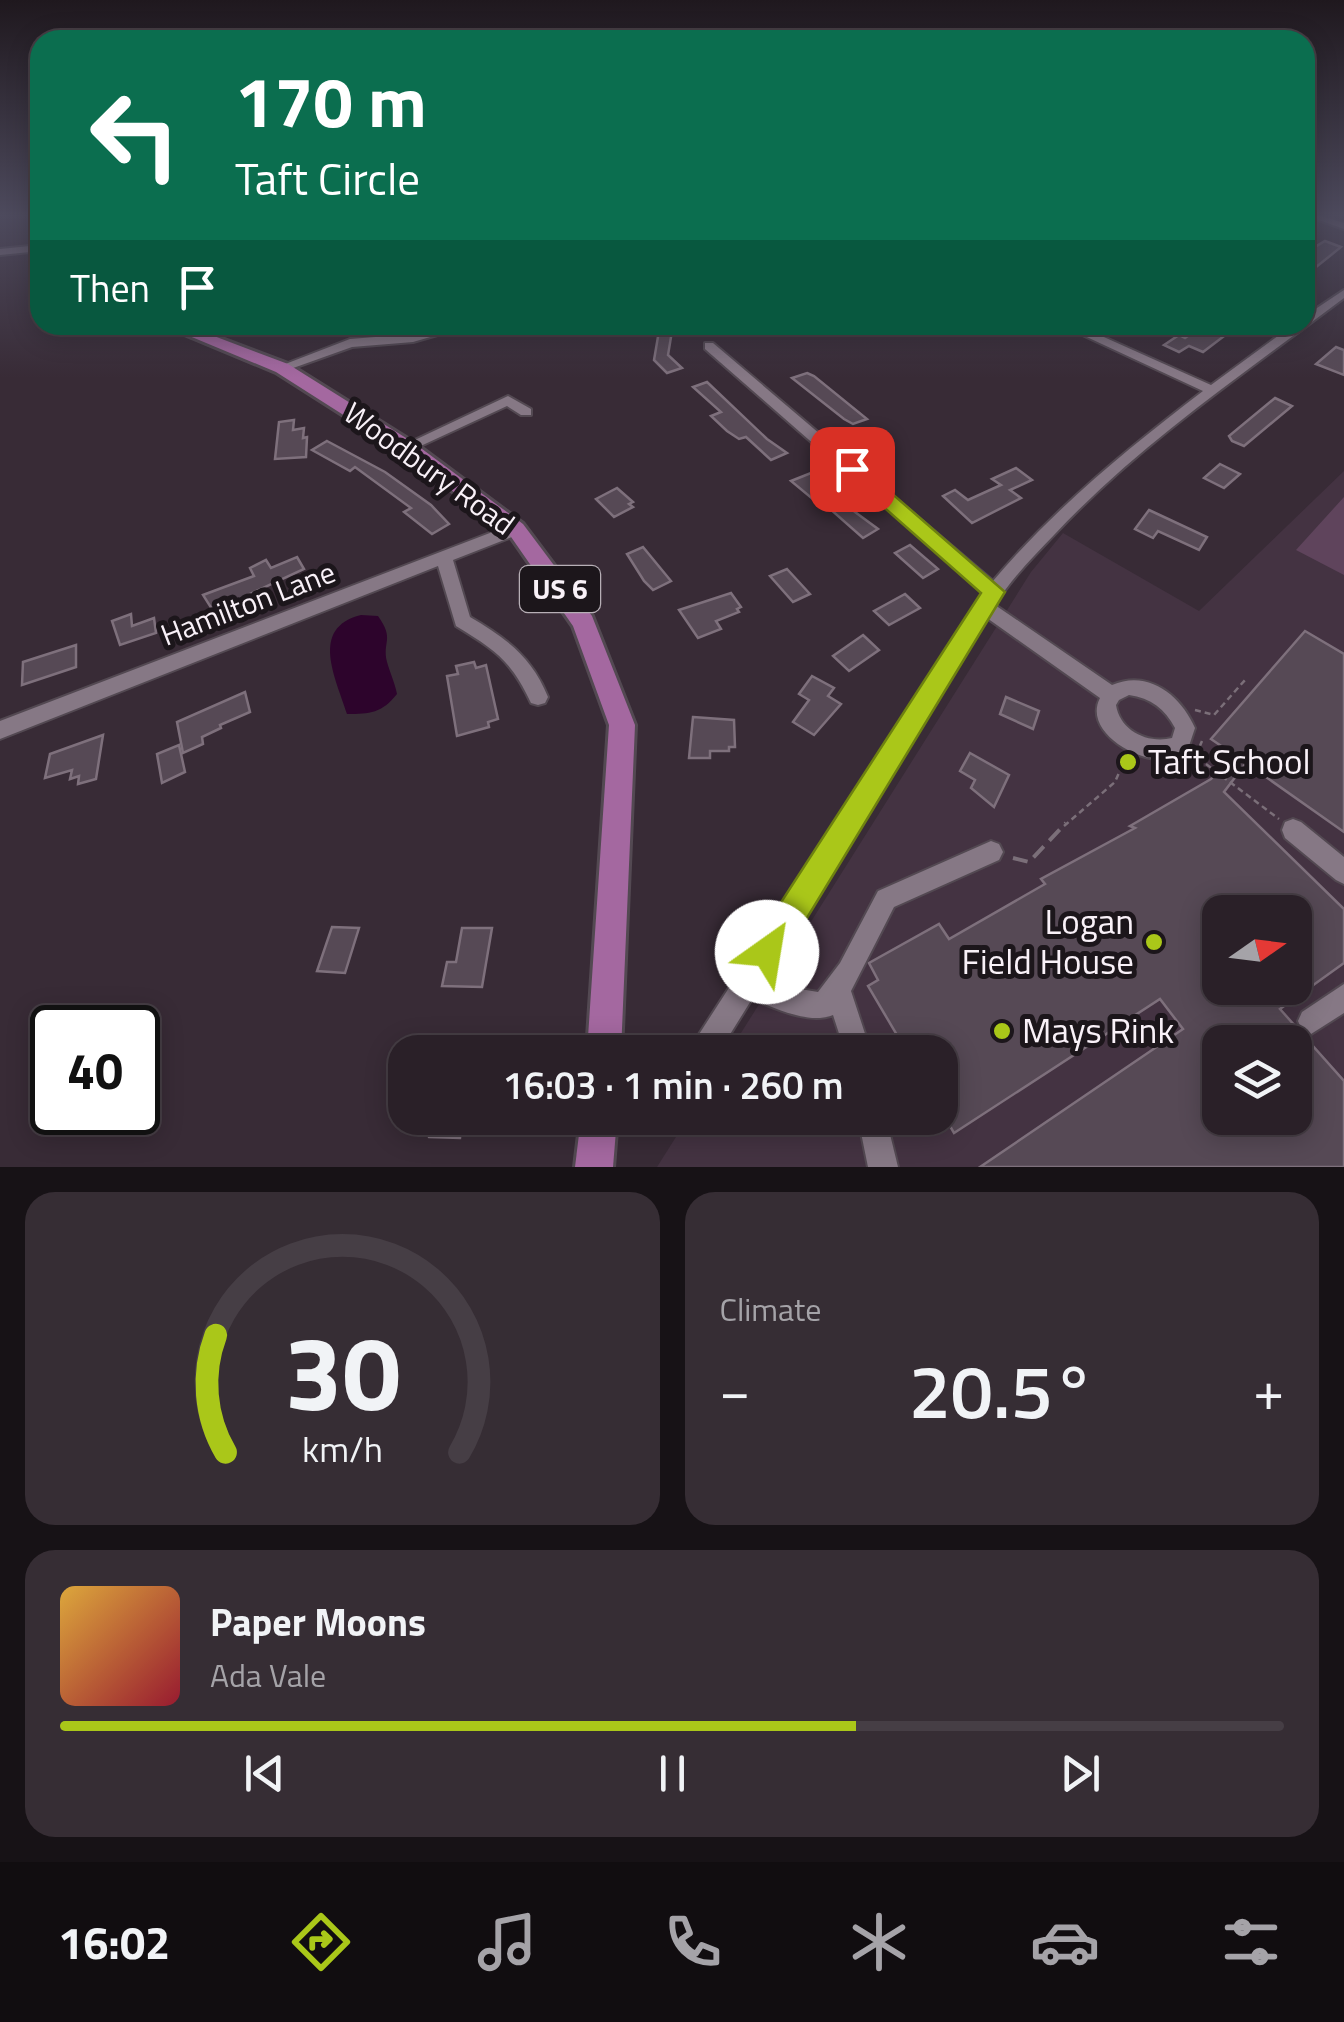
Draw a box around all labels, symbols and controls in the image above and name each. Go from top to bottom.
text: 170 m [235,48,427,154]
icon: left [70,70,200,200]
text: Taft Circle [235,144,420,212]
text: Then [70,259,150,317]
icon: arrive [170,260,225,315]
street label: Woodbury Road [334,390,525,546]
pin [810,427,895,512]
icon: arrive [825,442,880,497]
street label: Hamilton Lane [154,549,342,657]
road number: US 6 [520,566,600,612]
place label: Taft School [1148,734,1310,788]
marker: Taft School [1117,751,1139,773]
place label: Logan Field House [961,894,1134,988]
north arrow [1202,895,1312,1005]
map controls [1202,895,1312,1135]
position arrow [715,900,819,1004]
marker: Logan Field House [1143,931,1165,953]
place label: Mays Rink [1022,1003,1174,1057]
speed limit sign: 40 [30,1005,160,1135]
marker: Mays Rink [991,1020,1013,1042]
button: layers [1202,1025,1312,1135]
text: 16:03 · 1 min · 260 m [502,1056,844,1114]
text: Climate [720,1285,821,1333]
text: 30 [284,1292,400,1450]
text: 20.5° [909,1333,1095,1447]
text: − [720,1348,750,1431]
text: + [1253,1348,1284,1431]
text: km/h [302,1421,383,1476]
text: Paper Moons [210,1593,426,1651]
text: Ada Vale [210,1651,326,1699]
icon: previous [237,1746,292,1801]
icon: pause [645,1746,700,1801]
icon: next [1053,1746,1108,1801]
icon: directions [286,1907,356,1977]
icon: music [472,1907,542,1977]
icon: phone [658,1907,728,1977]
icon: climate [844,1907,914,1977]
icon: car [1030,1907,1100,1977]
icon: filters [1216,1907,1286,1977]
text: 16:02 [58,1908,170,1976]

